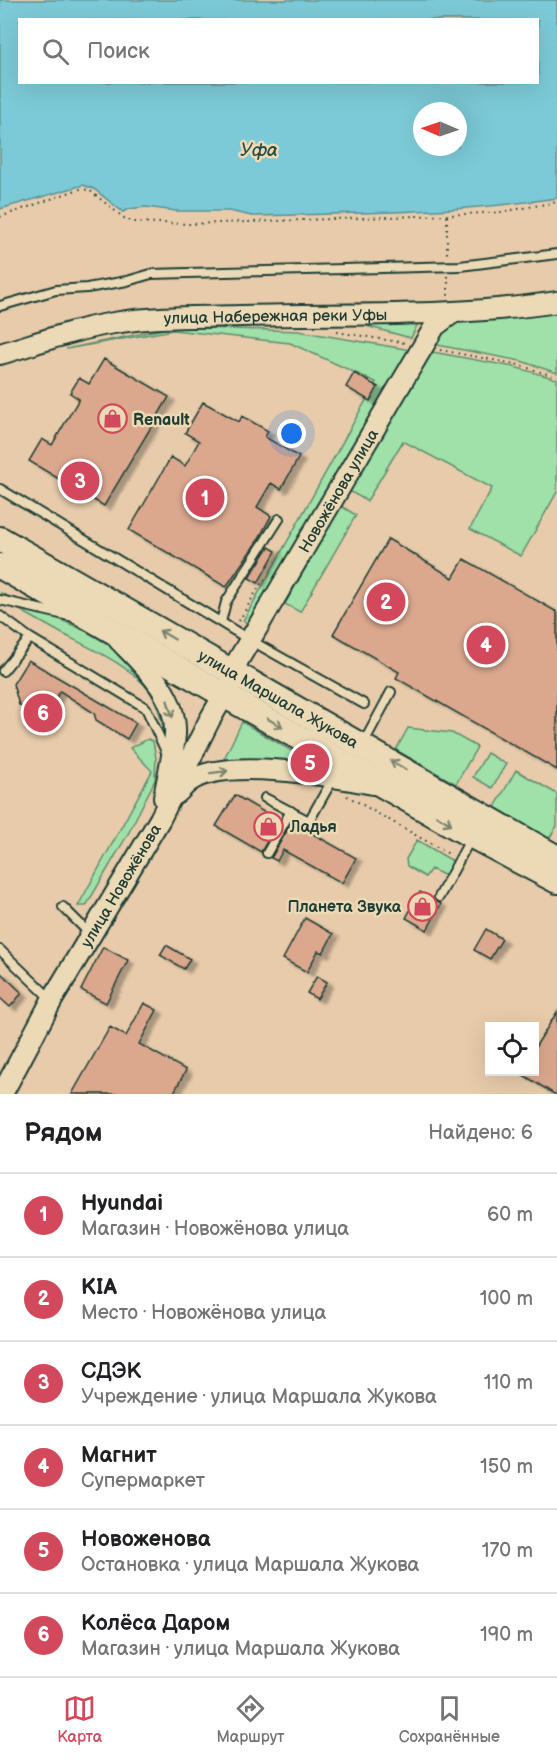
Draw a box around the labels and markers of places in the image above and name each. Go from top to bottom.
shop icon: Renault [96,403,128,435]
place label: Renault [133,411,190,430]
pin: 3 [60,458,100,504]
pin: 1 [186,476,224,520]
pin: 2 [366,580,406,624]
pin: 4 [466,622,506,668]
pin: 6 [24,690,63,736]
pin: 5 [290,740,330,786]
shop icon: Ладья [253,810,285,842]
place label: Ладья [289,818,337,837]
shop icon: Планета Звука [406,890,438,922]
place label: Планета Звука [288,898,402,917]

